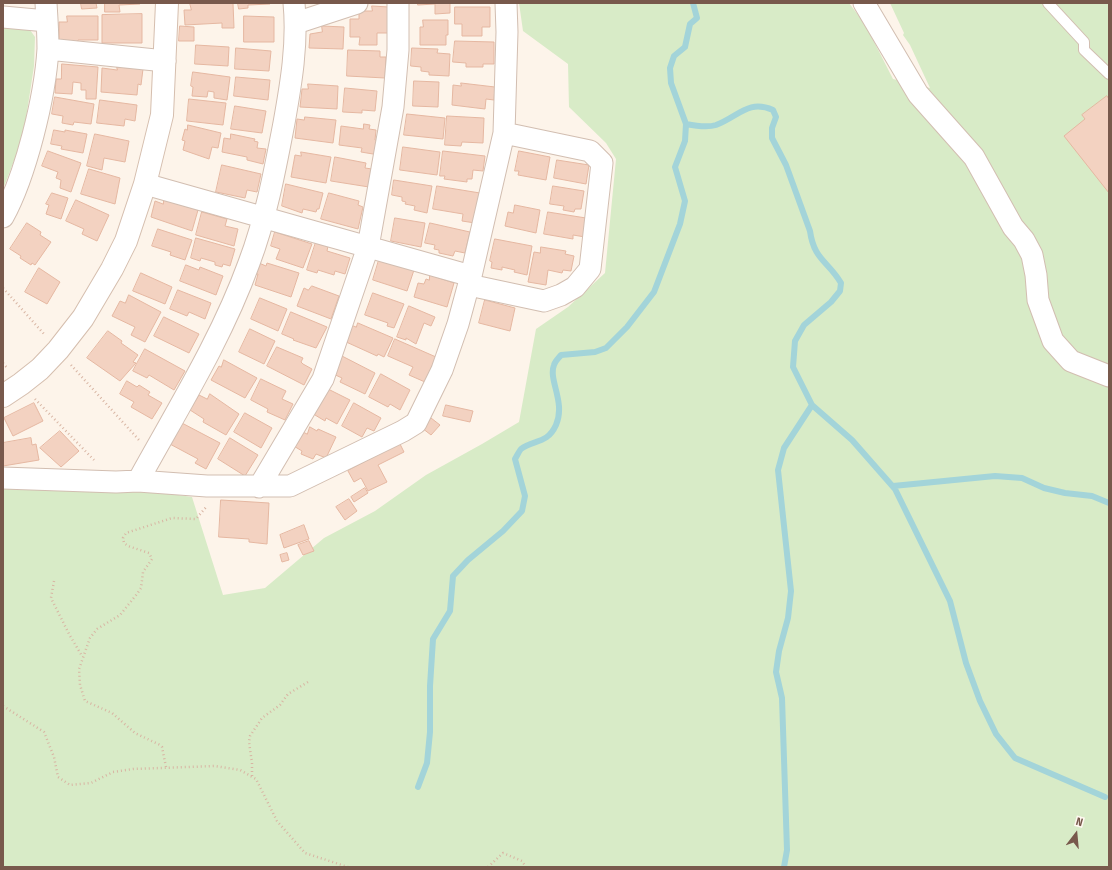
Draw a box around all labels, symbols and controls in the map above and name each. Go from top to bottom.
north arrow [1056,814,1096,854]
text: N [1074,815,1084,829]

